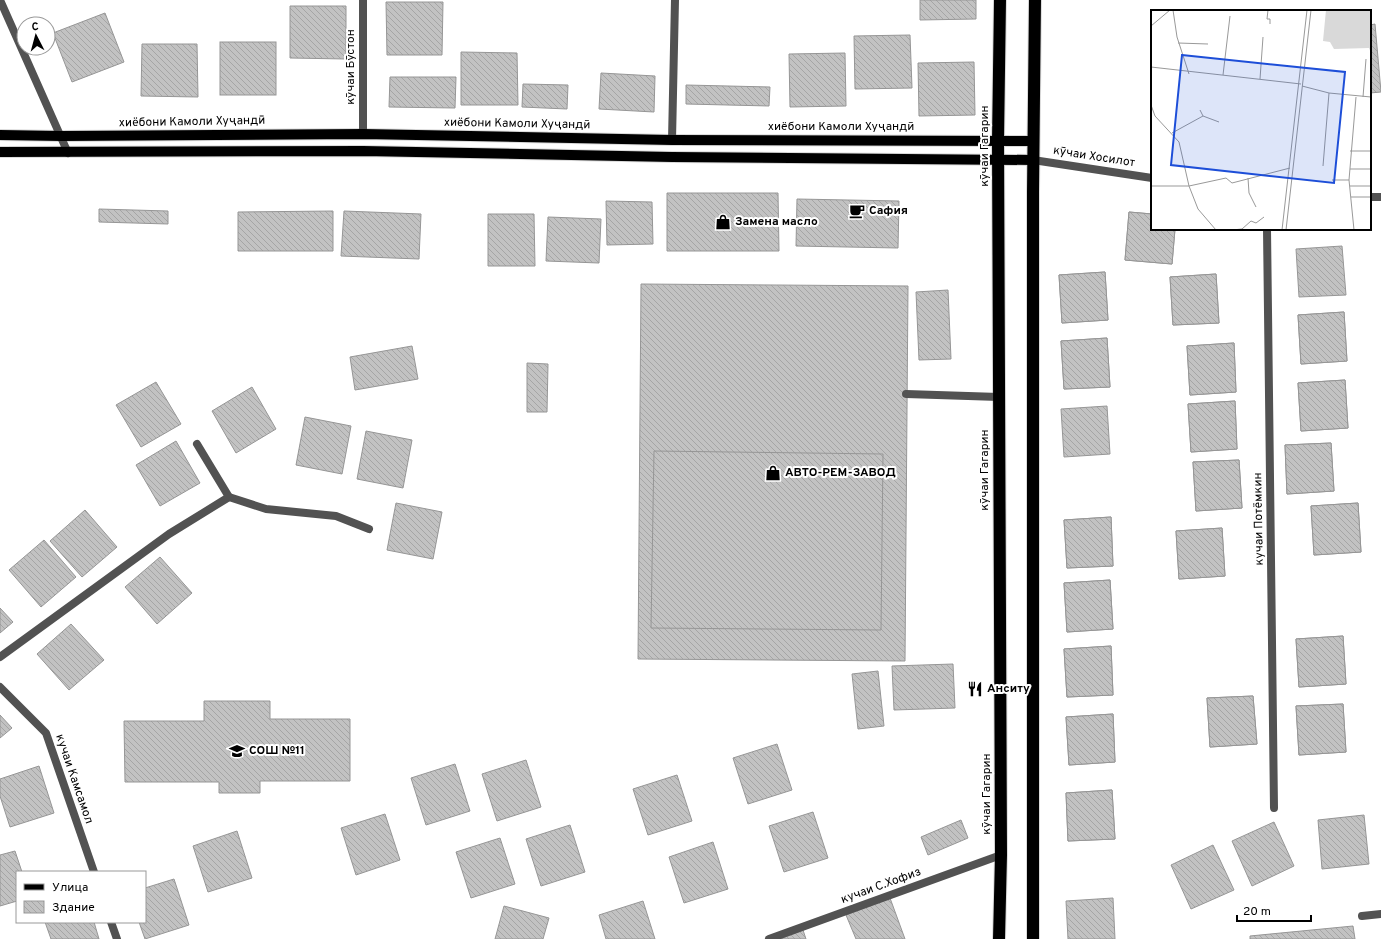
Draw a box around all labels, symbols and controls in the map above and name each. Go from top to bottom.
inset map [1151,10,1371,230]
north arrow [16,16,56,56]
text: С [31,20,39,34]
street label: кӯчаи Бӯстон [343,29,359,105]
street label: кӯчаи Гагарин [977,105,993,187]
street label: хиёбони Камоли Хуҷандӣ [119,113,265,131]
street label: хиёбони Камоли Хуҷандӣ [444,115,590,133]
street label: хиёбони Камоли Хуҷандӣ [768,119,914,135]
street label: кӯчаи Хосилот [1052,143,1137,171]
cafe icon: Сафия [848,202,866,220]
place label: Сафия [869,203,908,219]
shop icon: Замена масло [714,213,732,231]
place label: Замена масло [735,214,818,230]
street label: кӯчаи Гагарин [977,429,993,511]
shop icon: АВТО-РЕМ-ЗАВОД [764,464,782,482]
place label: АВТО-РЕМ-ЗАВОД [785,465,896,481]
street label: кучаи Потёмкин [1250,472,1268,566]
restaurant icon: Анситу [966,680,984,698]
place label: Анситу [987,681,1030,697]
street label: кучаи Камсамол [51,732,97,826]
school or university icon: СОШ №11 [228,742,246,760]
place label: СОШ №11 [249,743,305,759]
street label: кӯчаи Гагарин [979,753,995,835]
street label: кучаи С.Хофиз [839,864,923,908]
legend [16,871,146,923]
text: Улица [52,880,88,896]
scale bar [1237,897,1311,923]
text: Здание [52,900,95,916]
text: 20 m [1243,904,1271,920]

